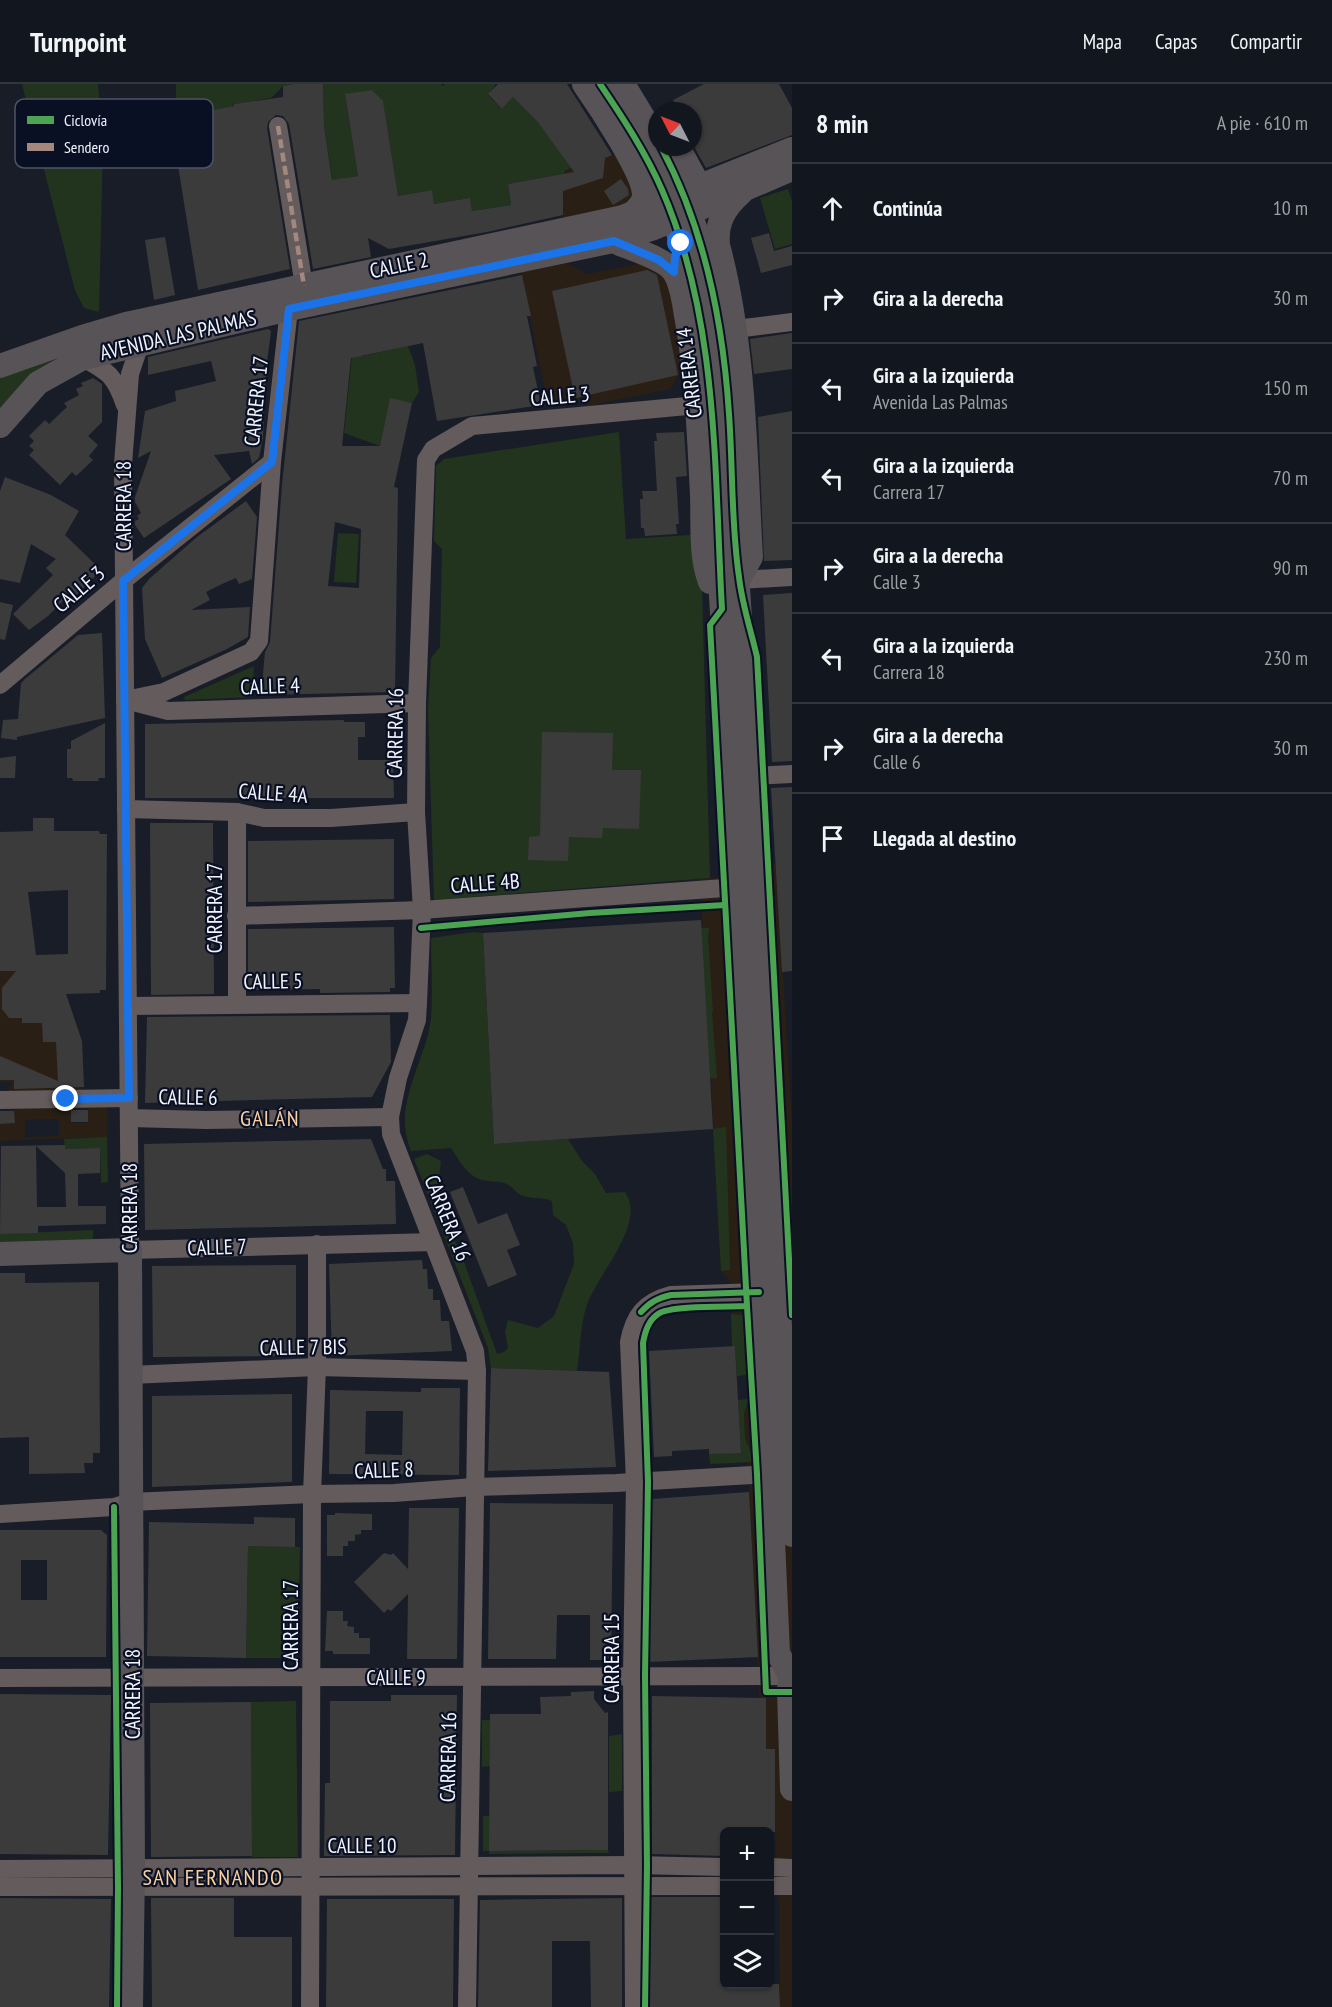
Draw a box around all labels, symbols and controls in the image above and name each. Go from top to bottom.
text: Turnpoint [30,23,126,60]
text: Mapa [1083,28,1122,55]
text: Capas [1155,28,1197,55]
text: Compartir [1230,28,1302,55]
legend [15,99,213,168]
north arrow [648,102,702,156]
text: 8 min [816,107,869,140]
text: Ciclovía [64,110,107,130]
text: A pie · 610 m [1217,110,1308,136]
text: Sendero [64,137,109,157]
icon: ahead [816,192,849,225]
text: Continúa [873,194,942,222]
text: 10 m [1273,195,1308,221]
route start [667,229,693,255]
street label: CALLE 2 [367,246,431,284]
icon: right [816,282,849,315]
text: Gira a la derecha [873,284,1003,312]
text: 30 m [1273,285,1308,311]
street label: AVENIDA LAS PALMAS [97,304,259,366]
street label: CARRERA 14 [670,326,708,420]
street label: CARRERA 17 [238,355,274,447]
text: Gira a la izquierda [873,361,1014,389]
icon: left [816,372,849,405]
text: 150 m [1264,375,1308,401]
street label: CALLE 3 [529,380,591,412]
text: Avenida Las Palmas [873,389,1008,415]
text: Gira a la izquierda [873,451,1014,479]
street label: CARRERA 18 [110,461,137,551]
icon: left [816,462,849,495]
text: 70 m [1273,465,1308,491]
text: Carrera 17 [873,479,945,505]
text: Gira a la derecha [873,541,1003,569]
icon: right [816,552,849,585]
text: 90 m [1273,555,1308,581]
street label: CALLE 3 [48,560,110,618]
text: Calle 3 [873,569,921,595]
text: Gira a la izquierda [873,631,1014,659]
icon: left [816,642,849,675]
text: 230 m [1264,645,1308,671]
text: Carrera 18 [873,659,945,685]
street label: CALLE 4 [240,671,301,701]
street label: CARRERA 16 [381,688,409,778]
text: Gira a la derecha [873,721,1003,749]
icon: right [816,732,849,765]
text: 30 m [1273,735,1308,761]
text: Calle 6 [873,749,921,775]
street label: CALLE 4A [237,777,309,809]
icon: arrive [816,822,849,855]
text: Llegada al destino [873,824,1016,852]
street label: CARRERA 17 [201,863,228,953]
street label: CALLE 4B [450,867,520,899]
street label: CALLE 5 [243,967,303,995]
street label: CALLE 6 [158,1083,218,1111]
route end [52,1085,78,1111]
district label: GALÁN [240,1104,300,1132]
street label: CARRERA 18 [116,1163,143,1253]
street label: CARRERA 16 [419,1171,477,1265]
street label: CALLE 7 [187,1232,247,1262]
street label: CALLE 7 BIS [259,1333,347,1361]
street label: CALLE 8 [354,1455,414,1485]
street label: CARRERA 17 [277,1580,304,1670]
street label: CARRERA 15 [598,1613,625,1703]
street label: CARRERA 18 [119,1649,146,1739]
street label: CALLE 9 [366,1664,426,1691]
street label: CARRERA 16 [434,1712,462,1802]
map controls [720,1827,774,1989]
button: + [720,1827,774,1881]
street label: CALLE 10 [328,1832,396,1859]
district label: SAN FERNANDO [142,1863,284,1891]
button: − [720,1881,774,1935]
button: layers [720,1935,774,1989]

